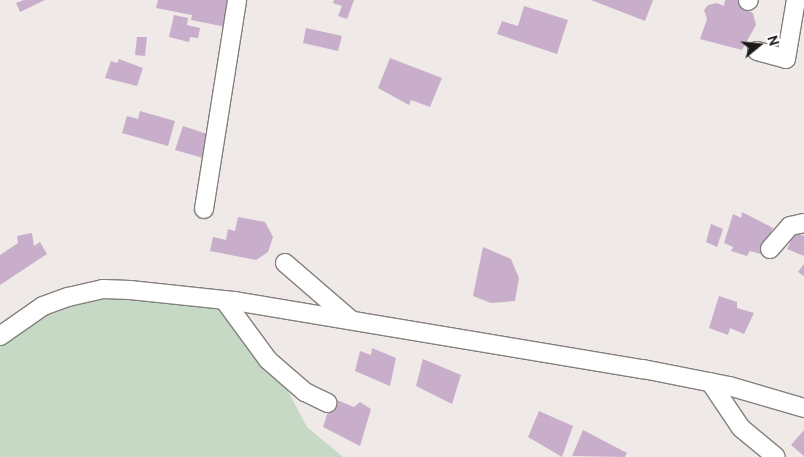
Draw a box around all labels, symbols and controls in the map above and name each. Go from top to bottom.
north arrow [734,20,784,70]
text: N [763,33,783,48]

